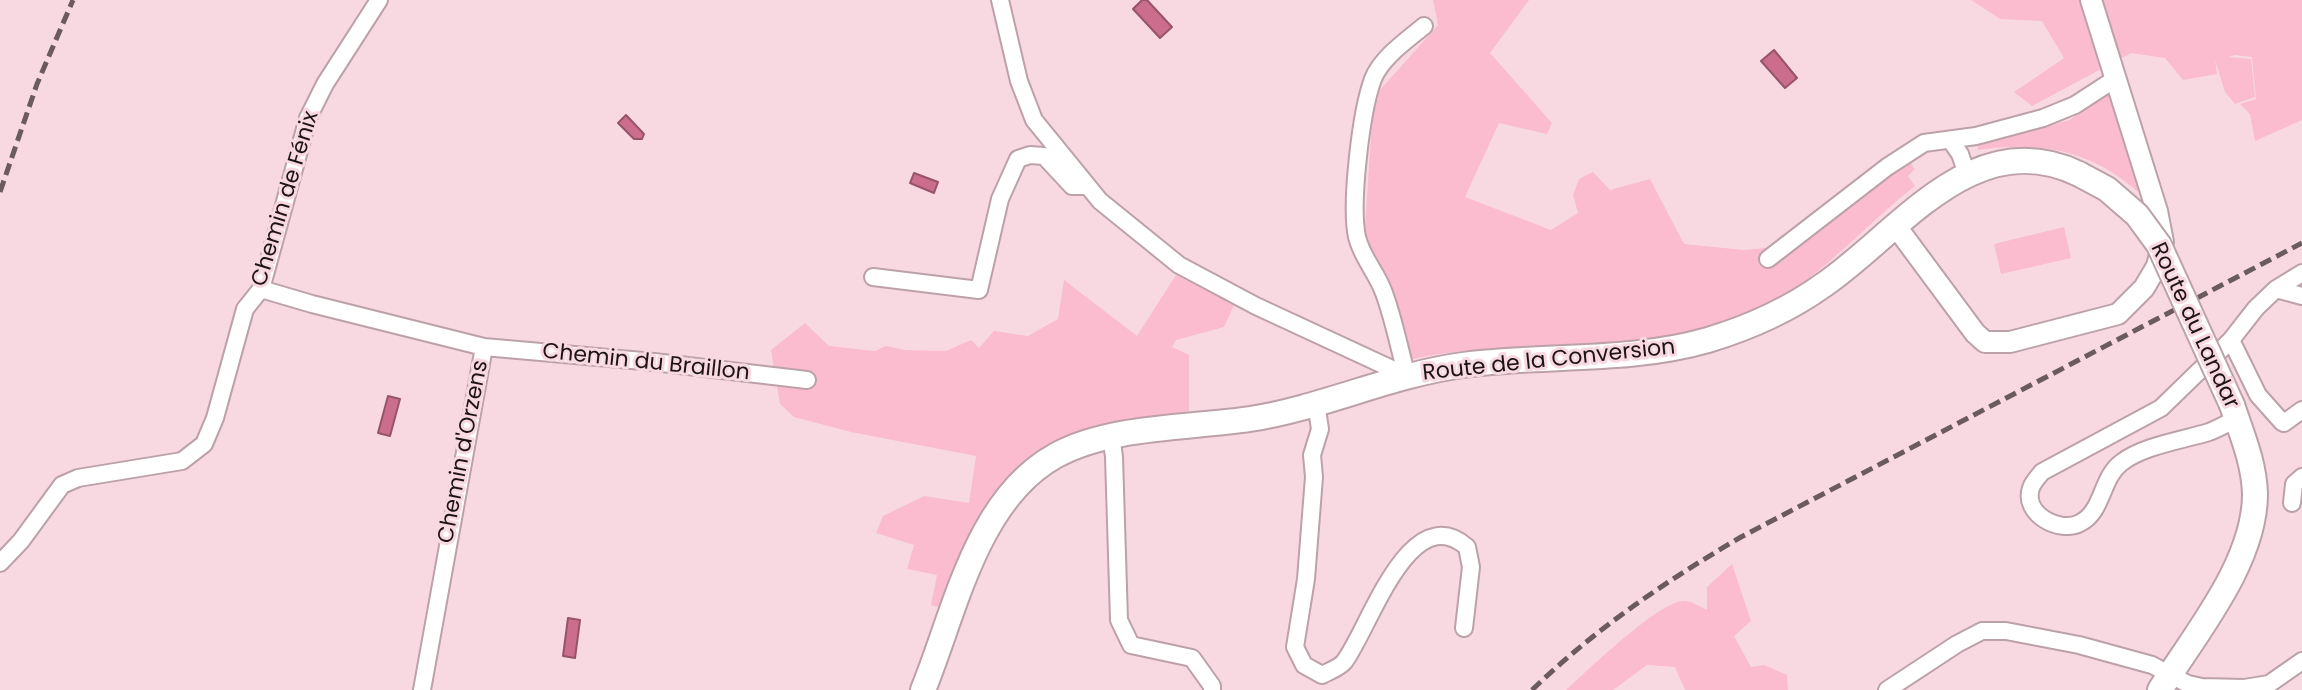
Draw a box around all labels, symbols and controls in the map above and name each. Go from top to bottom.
street label: Chemin de Fénix [247,108,325,290]
street label: Route du Landar [2144,239,2244,413]
street label: Route de la Conversion [1421,335,1677,387]
street label: Chemin du Braillon [541,339,751,387]
street label: Chemin d'Orzens [433,358,495,546]

